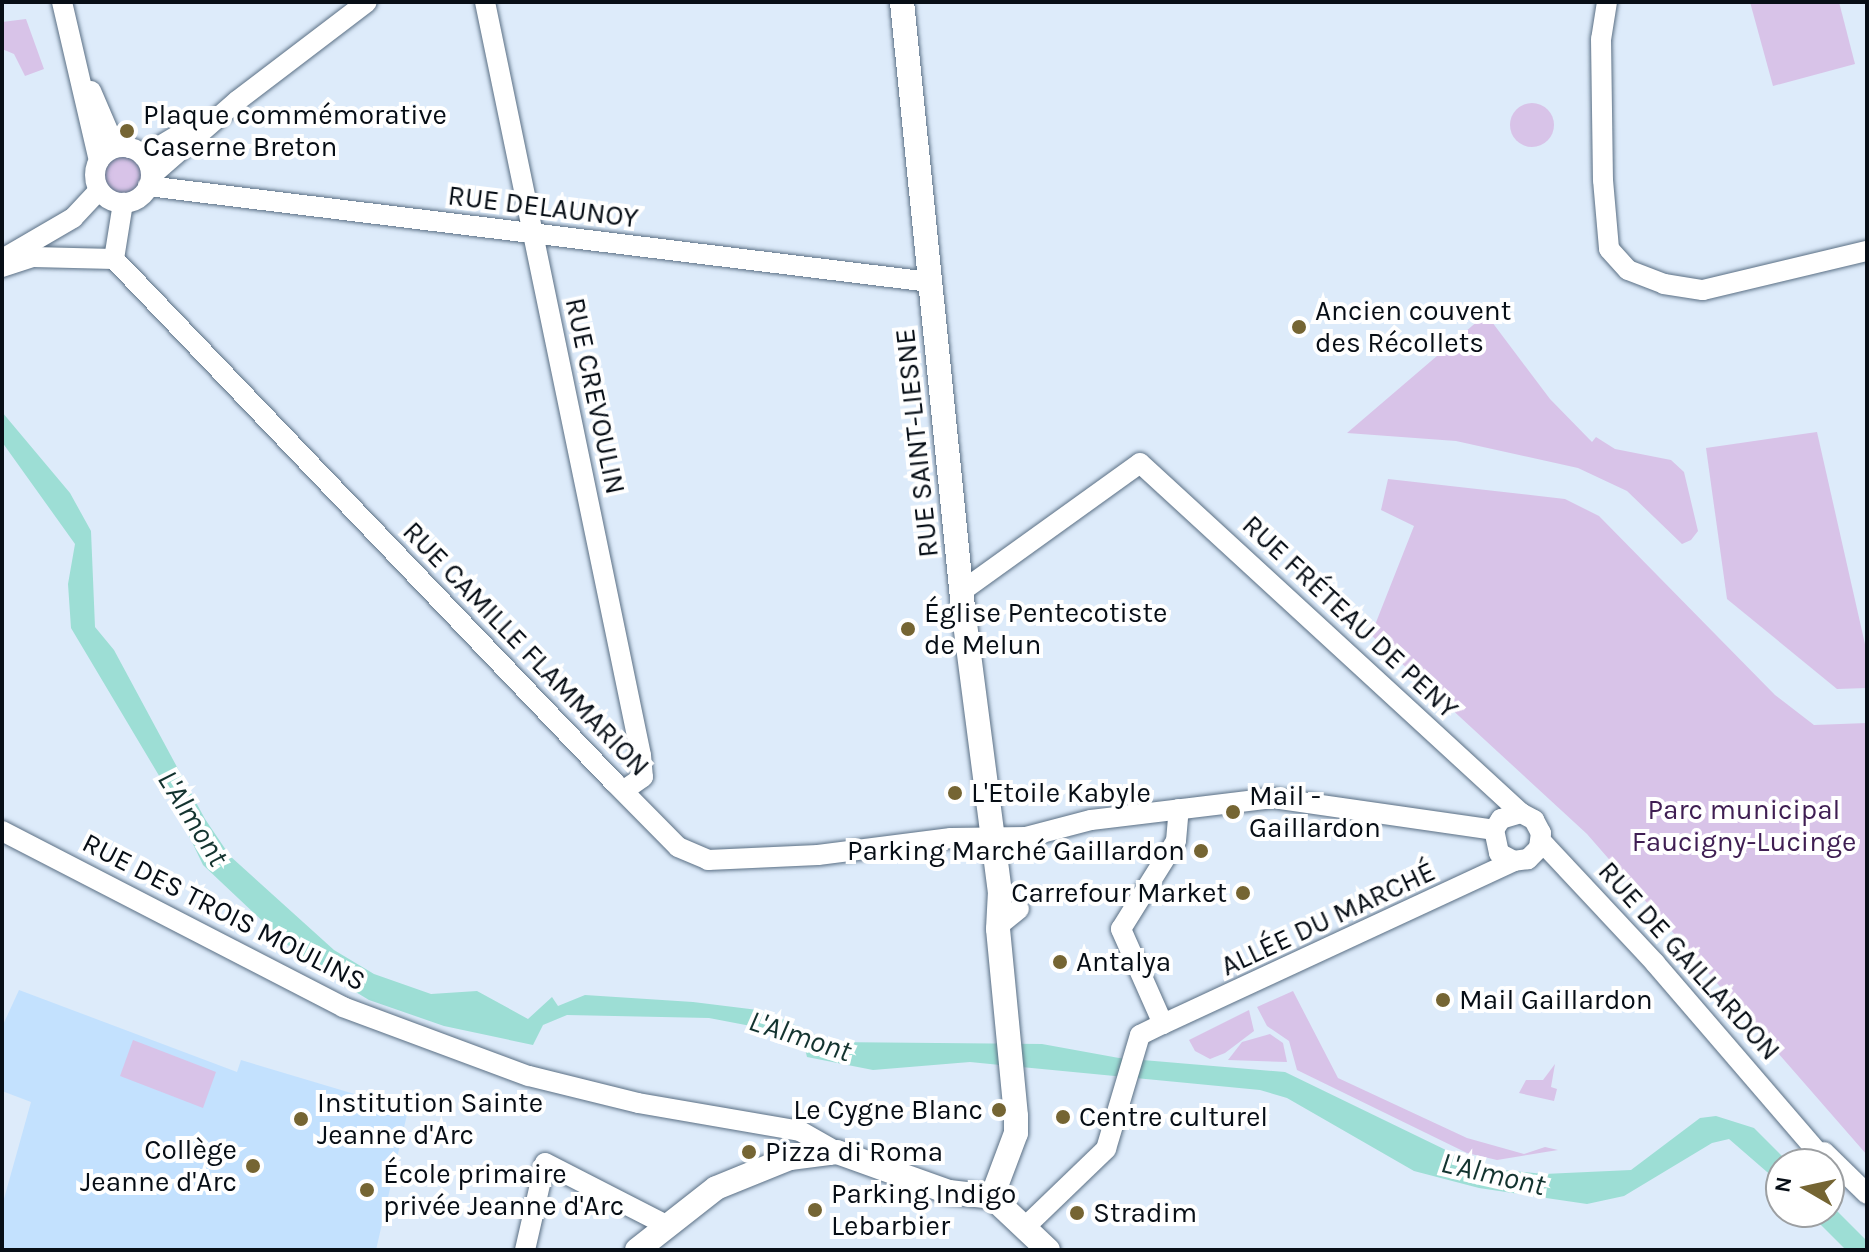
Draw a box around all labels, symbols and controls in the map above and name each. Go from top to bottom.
place label: Plaque commémorative Caserne Breton [143,98,447,164]
marker: Plaque commémorative Caserne Breton [118,122,136,140]
street label: RUE DELAUNOY [446,179,640,235]
place label: Ancien couvent des Récollets [1315,294,1511,360]
street label: RUE CREVOULIN [558,295,632,497]
marker: Ancien couvent des Récollets [1290,318,1308,336]
street label: RUE SAINT-LIESNE [888,327,946,559]
street label: RUE FRÉTEAU DE PENY [1235,508,1465,726]
street label: RUE CAMILLE FLAMMARION [396,515,656,783]
place label: Église Pentecotiste de Melun [924,596,1167,662]
marker: Église Pentecotiste de Melun [899,620,917,638]
water label: L'Almont [150,764,236,872]
place label: L'Etoile Kabyle [971,776,1151,810]
place label: Mail - Gaillardon [1249,779,1381,845]
marker: L'Etoile Kabyle [946,784,964,802]
park label: Parc municipal Faucigny-Lucinge [1632,793,1856,859]
marker: Mail - Gaillardon [1224,803,1242,821]
street label: RUE DES TROIS MOULINS [77,826,371,998]
place label: Parking Marché Gaillardon [847,834,1185,868]
marker: Parking Marché Gaillardon [1192,842,1210,860]
street label: ALLÉE DU MARCHÉ [1216,855,1440,983]
street label: RUE DE GAILLARDON [1591,855,1787,1067]
place label: Carrefour Market [1011,876,1227,910]
marker: Carrefour Market [1234,884,1252,902]
place label: Antalya [1076,945,1171,979]
marker: Antalya [1051,953,1069,971]
place label: Mail Gaillardon [1459,983,1653,1017]
marker: Mail Gaillardon [1434,991,1452,1009]
water label: L'Almont [744,1003,856,1069]
place label: Institution Sainte Jeanne d'Arc [317,1086,543,1152]
place label: Le Cygne Blanc [793,1093,983,1127]
place label: Centre culturel [1079,1100,1268,1134]
marker: Le Cygne Blanc [990,1101,1008,1119]
marker: Centre culturel [1054,1108,1072,1126]
marker: Institution Sainte Jeanne d'Arc [292,1110,310,1128]
place label: Collège Jeanne d'Arc [80,1133,237,1199]
place label: Pizza di Roma [765,1135,943,1169]
marker: Pizza di Roma [740,1143,758,1161]
water label: L'Almont [1437,1145,1549,1203]
north arrow [1765,1148,1845,1228]
marker: Collège Jeanne d'Arc [244,1157,262,1175]
place label: École primaire privée Jeanne d'Arc [383,1157,624,1223]
text: N [1769,1175,1797,1194]
place label: Parking Indigo Lebarbier [831,1177,1016,1243]
marker: École primaire privée Jeanne d'Arc [358,1181,376,1199]
place label: Stradim [1093,1196,1197,1230]
marker: Parking Indigo Lebarbier [806,1201,824,1219]
marker: Stradim [1068,1204,1086,1222]

